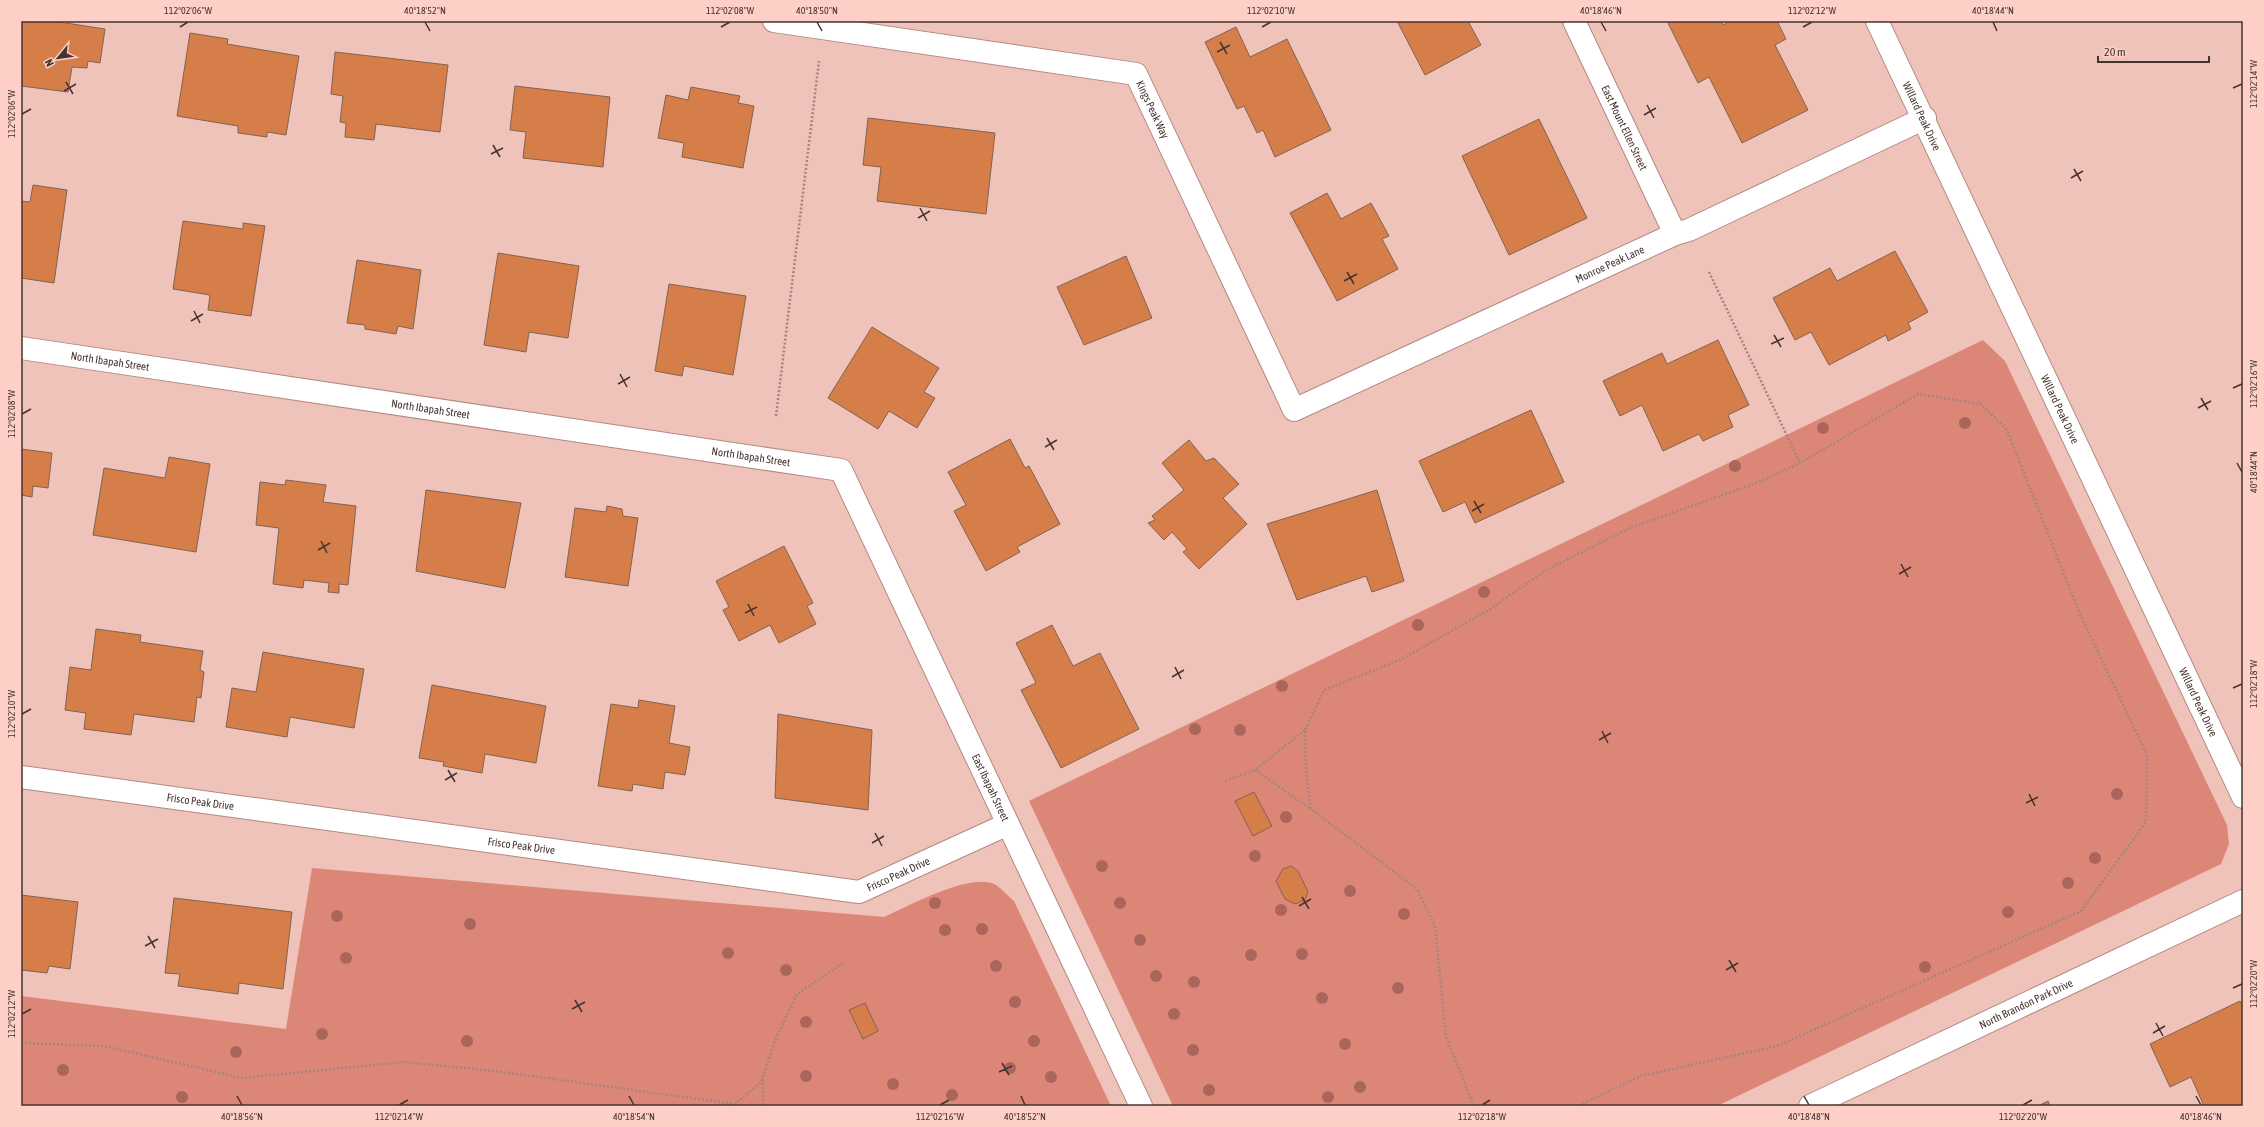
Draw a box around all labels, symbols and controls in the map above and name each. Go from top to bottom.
text: 112°02'06"W [164,5,213,16]
text: 40°18'52"N [404,5,446,16]
text: 112°02'08"W [706,5,755,16]
text: 40°18'50"N [796,5,838,16]
text: 112°02'10"W [1247,5,1296,16]
text: 40°18'46"N [1580,5,1622,16]
text: 112°02'12"W [1788,5,1837,16]
text: 40°18'44"N [1972,5,2014,16]
north arrow [38,38,78,78]
scale bar [2098,38,2209,64]
text: 20 m [2104,45,2126,59]
text: N [42,57,56,69]
text: 112°02'14"W [2248,59,2259,108]
street label: Kings Peak Way [1134,79,1172,141]
street label: Willard Peak Drive [1900,80,1943,152]
street label: East Mount Ellen Street [1599,83,1650,172]
text: 112°02'06"W [6,89,17,138]
street label: Monroe Peak Lane [1574,243,1646,285]
street label: North Ibapah Street [70,349,150,373]
text: 112°02'16"W [2248,359,2259,408]
street label: Willard Peak Drive [2039,373,2081,445]
text: 112°02'08"W [6,389,17,438]
street label: North Ibapah Street [390,397,471,421]
street label: North Ibapah Street [711,445,791,468]
text: 40°18'44"N [2248,451,2259,493]
text: 112°02'18"W [2248,659,2259,708]
street label: Willard Peak Drive [2177,666,2220,738]
text: 112°02'10"W [6,689,17,738]
street label: East Ibapah Street [970,752,1012,823]
street label: Frisco Peak Drive [166,791,235,812]
street label: Frisco Peak Drive [487,835,556,856]
street label: Frisco Peak Drive [865,855,932,894]
text: 112°02'20"W [2248,959,2259,1008]
street label: North Brandon Park Drive [1977,976,2075,1031]
text: 112°02'12"W [6,989,17,1038]
text: 40°18'56"N [221,1111,263,1122]
text: 112°02'14"W [375,1111,424,1122]
text: 40°18'54"N [613,1111,655,1122]
text: 112°02'16"W [916,1111,965,1122]
text: 40°18'52"N [1004,1111,1046,1122]
text: 112°02'18"W [1458,1111,1507,1122]
text: 40°18'48"N [1788,1111,1830,1122]
text: 112°02'20"W [1999,1111,2048,1122]
text: 40°18'46"N [2180,1111,2222,1122]

